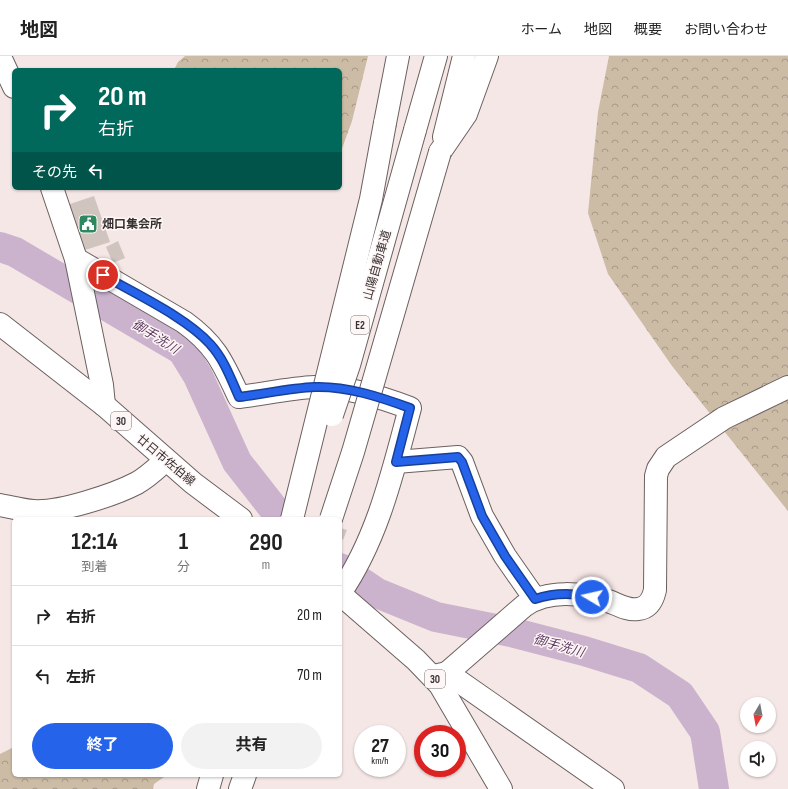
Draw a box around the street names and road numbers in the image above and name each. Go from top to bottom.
street label: 山陽自動車道 [360,228,395,302]
road number: E2 [351,316,369,334]
road number: 30 [111,412,131,430]
street label: 廿日市佐伯線 [133,431,198,489]
road number: 30 [425,670,445,688]

